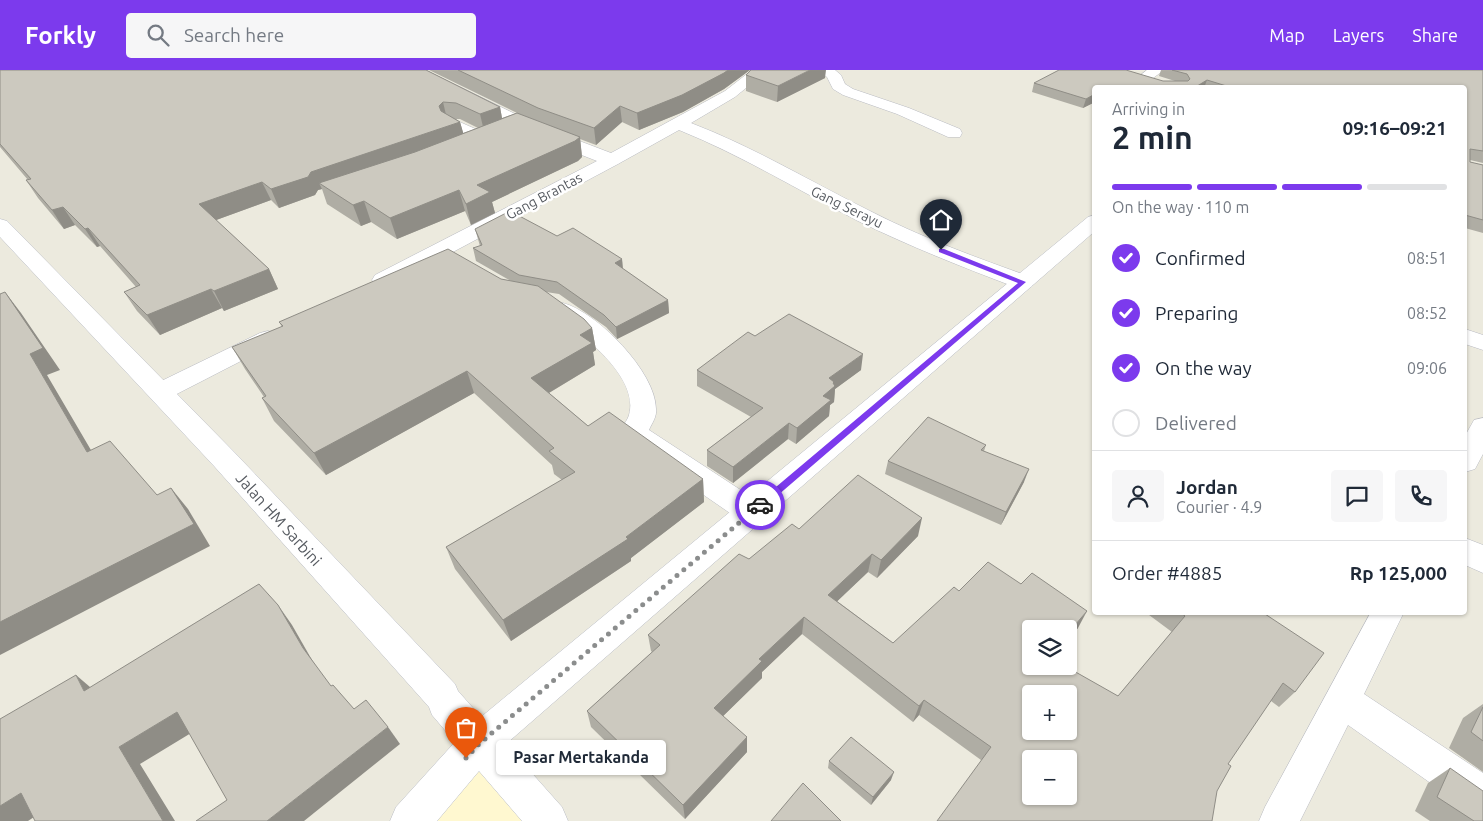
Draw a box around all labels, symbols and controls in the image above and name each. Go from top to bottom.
search box [126,13,476,58]
icon: search [144,21,172,49]
text: Forkly [25,22,96,49]
text: Search here [184,24,284,46]
text: Map [1269,25,1305,45]
text: Layers [1333,25,1384,45]
text: Share [1412,25,1458,45]
text: Arriving in [1112,100,1185,118]
text: 09:16–09:21 [1342,117,1447,139]
text: 2 min [1112,119,1193,155]
street label: Gang Brantas [503,169,585,223]
street label: Gang Serayu [808,183,886,231]
text: On the way · 110 m [1112,198,1249,216]
pin [920,199,962,250]
icon: home [927,206,955,234]
icon: check [1112,244,1140,272]
text: Confirmed [1155,247,1246,269]
text: 08:51 [1407,249,1447,267]
icon: check [1112,299,1140,327]
text: Preparing [1155,302,1239,324]
text: 08:52 [1407,304,1447,322]
icon: check [1112,354,1140,382]
text: On the way [1155,357,1252,379]
text: 09:06 [1407,359,1447,377]
text: Delivered [1155,412,1237,434]
street label: Jalan HM Sarbini [232,469,326,569]
button: person [1112,470,1164,522]
button: chat [1331,470,1383,522]
button: phone [1395,470,1447,522]
text: Jordan [1176,476,1238,498]
courier [735,480,785,530]
icon: car [746,491,774,519]
text: Courier · 4.9 [1176,498,1262,516]
text: Order #4885 [1112,562,1222,584]
text: Rp 125,000 [1350,562,1447,584]
map controls [1022,620,1077,805]
button: layers [1022,620,1077,675]
button: + [1022,685,1077,740]
pin [445,707,487,758]
icon: bag [452,714,480,742]
callout: Pasar Mertakanda [496,740,666,776]
text: Pasar Mertakanda [513,748,649,766]
button: − [1022,750,1077,805]

